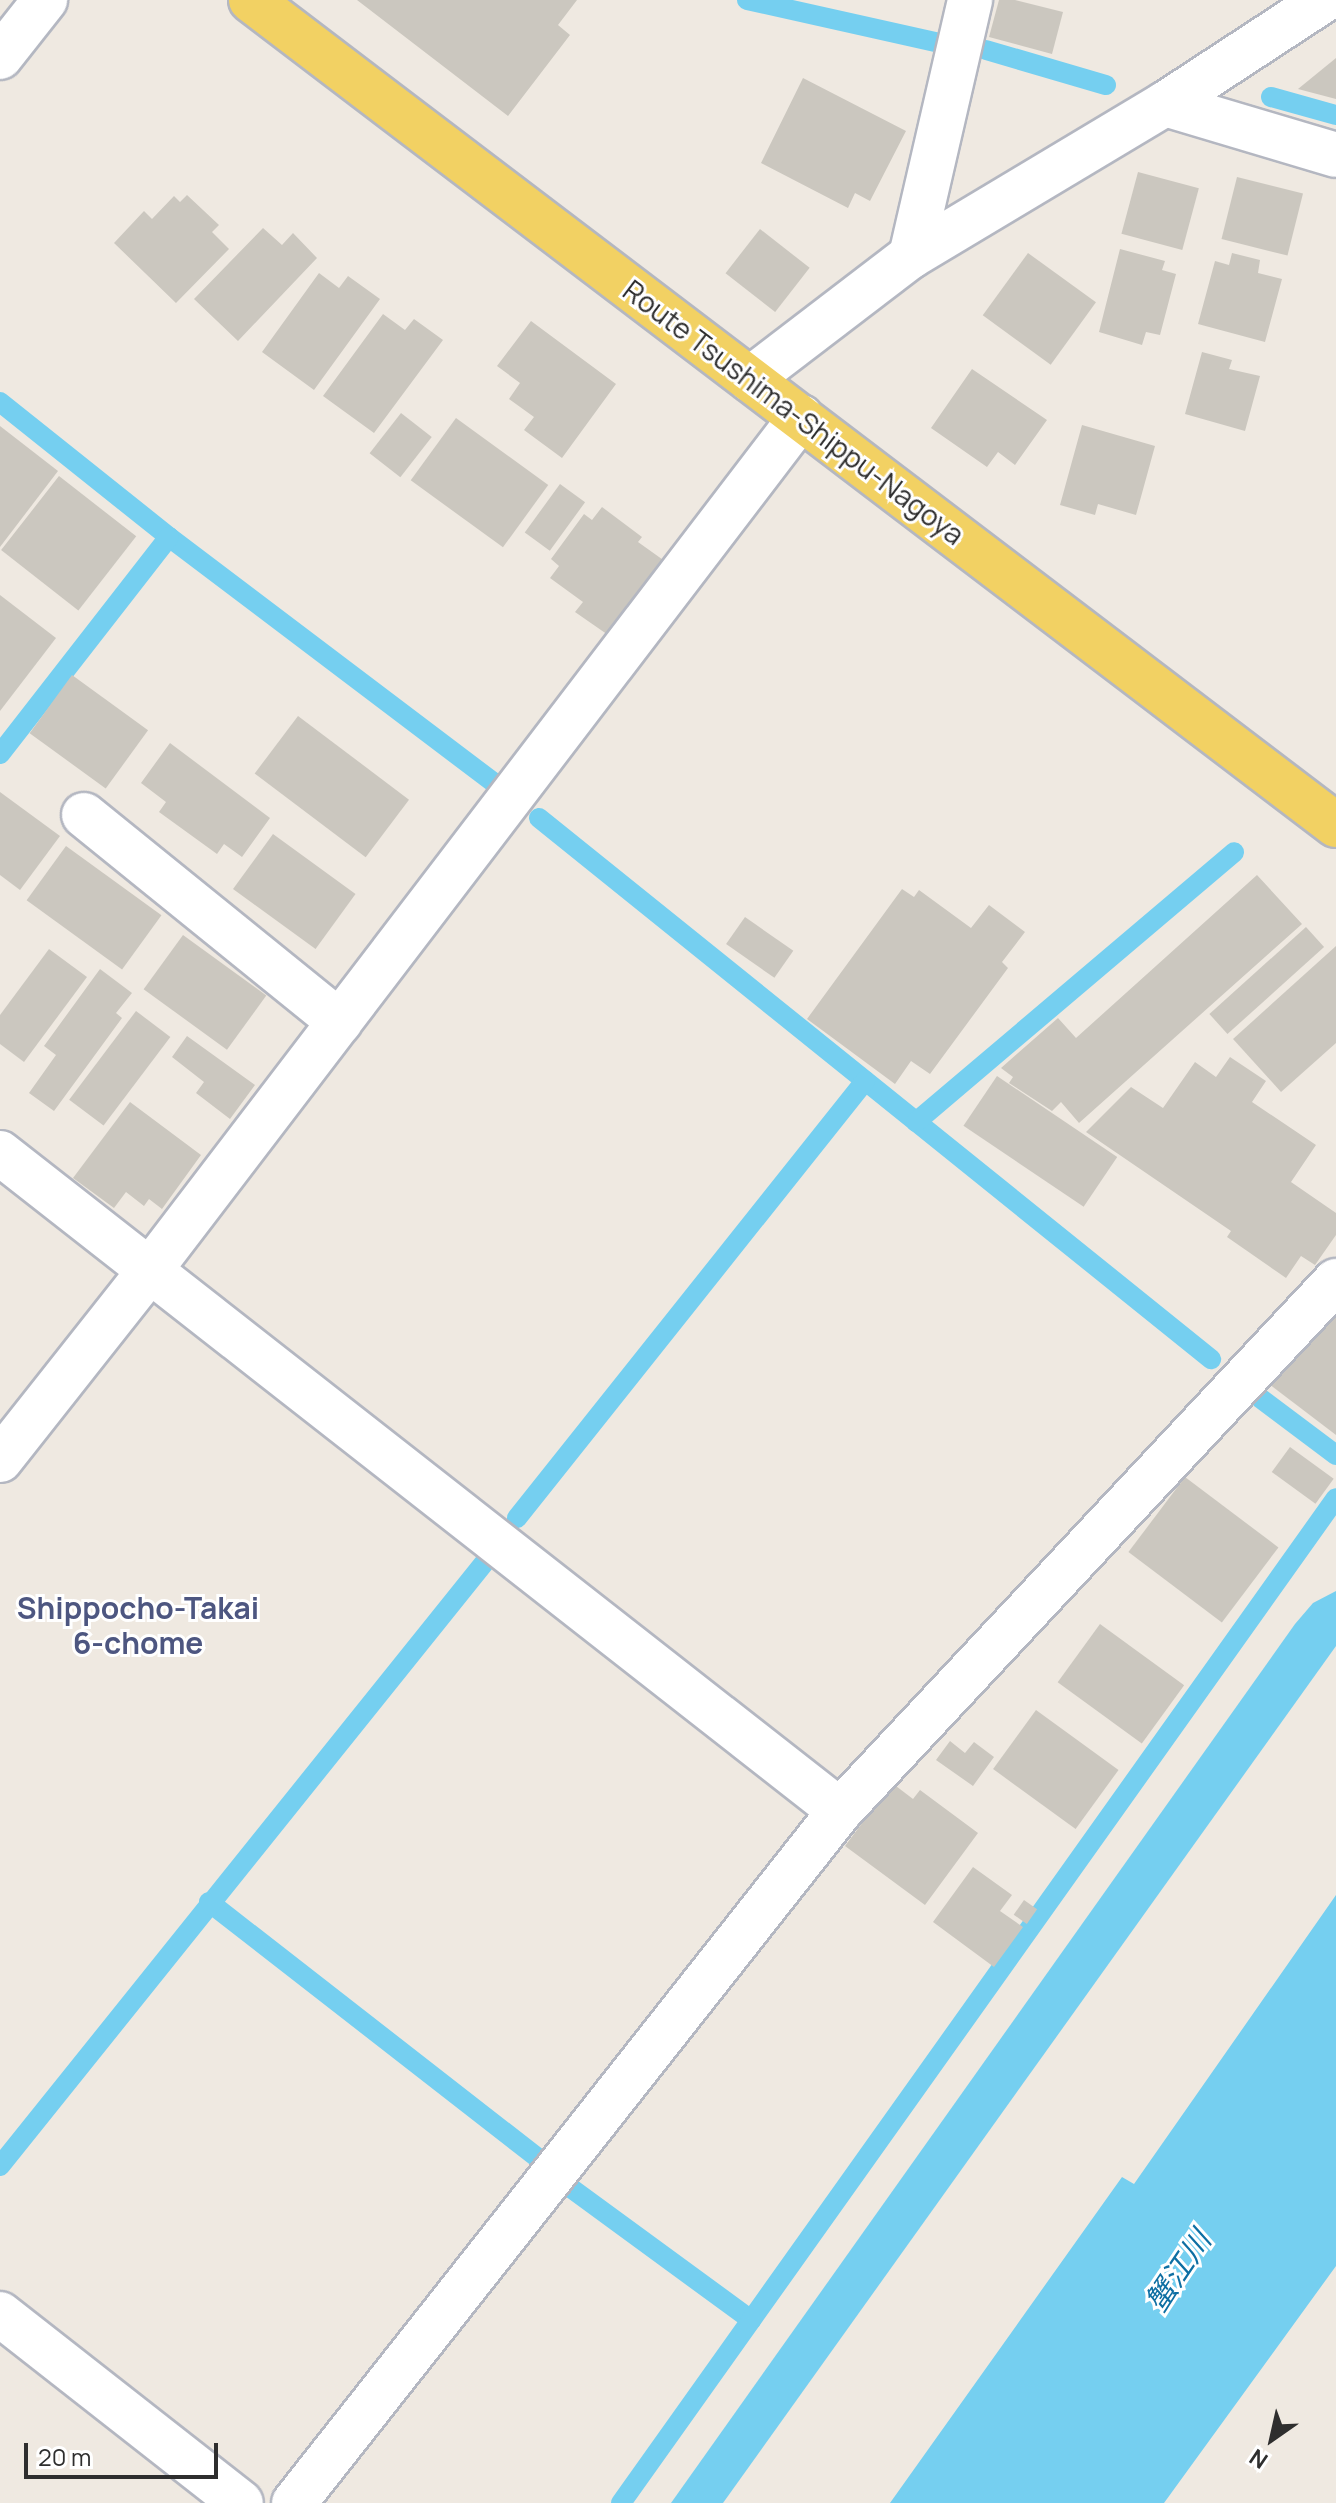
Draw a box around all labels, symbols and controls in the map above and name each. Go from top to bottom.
street label: Route Tsushima-Shippu-Nagoya [617,273,971,551]
district label: Shippocho-Takai 6-chome [17,1590,259,1660]
water label: 蟹江川 [1138,2224,1218,2318]
north arrow [1232,2399,1312,2479]
scale bar [28,2427,222,2477]
text: 20 m [38,2440,91,2473]
text: N [1244,2442,1274,2476]

